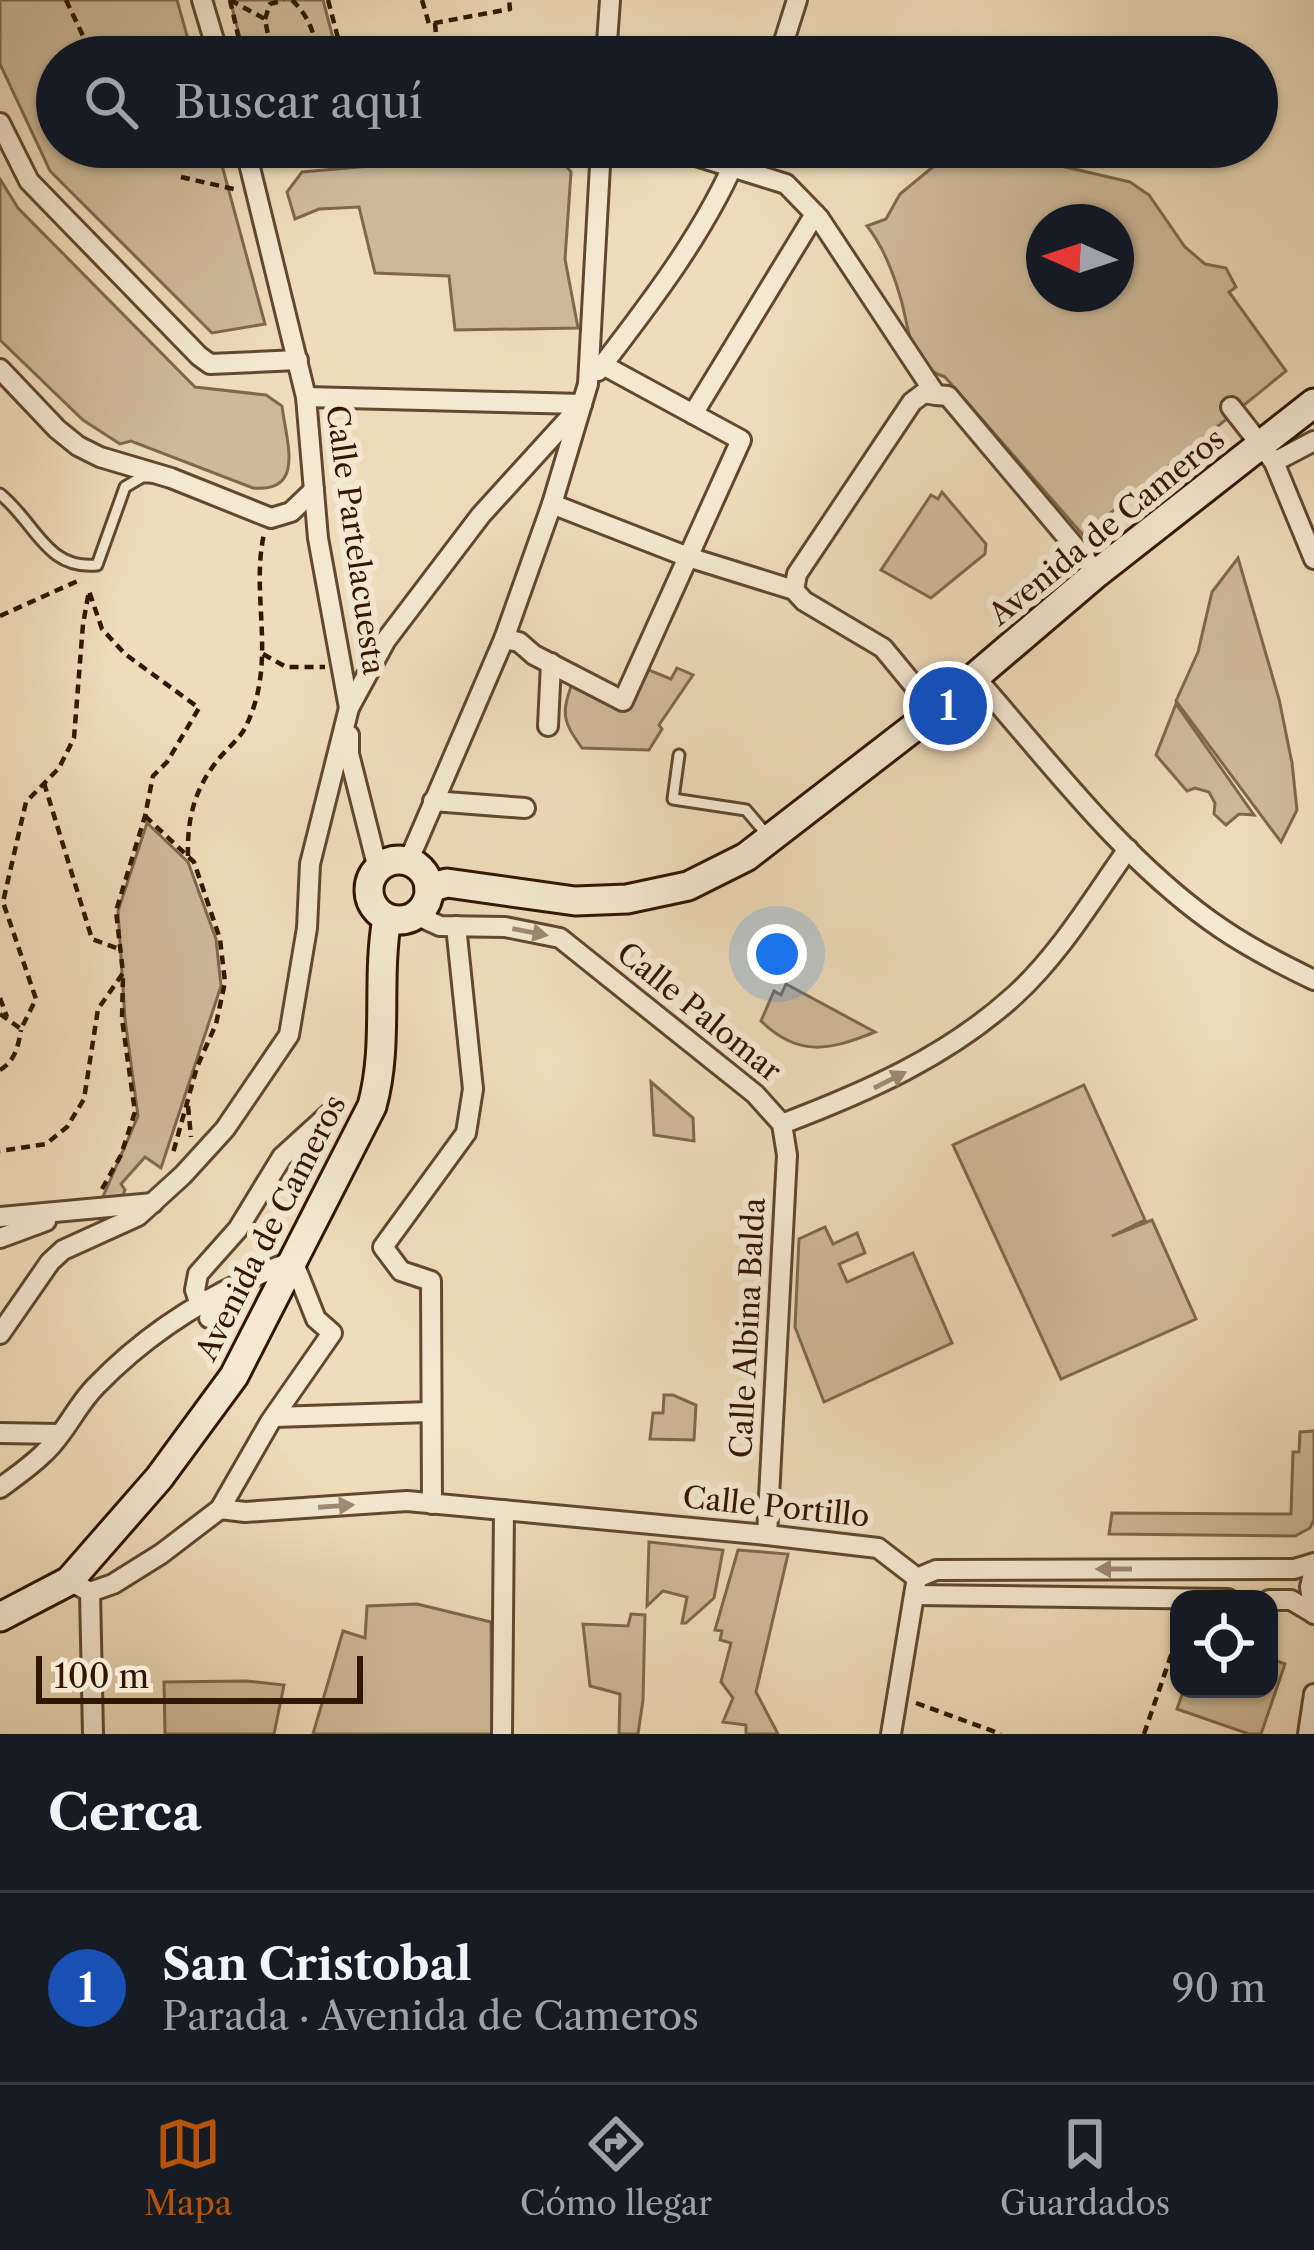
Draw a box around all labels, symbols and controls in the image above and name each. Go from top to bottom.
search box [36,36,1278,168]
icon: search [78,69,144,135]
text: Buscar aquí [174,74,423,130]
north arrow [1026,204,1134,312]
street label: Calle Partelacuesta [318,403,393,677]
street label: Avenida de Cameros [981,420,1232,634]
pin: 1 [909,661,987,751]
one-way arrow [512,923,550,942]
your location [747,924,807,984]
street label: Calle Palomar [610,934,789,1089]
one-way arrow [873,1070,907,1090]
street label: Avenida de Cameros [187,1089,353,1367]
street label: Calle Albina Balda [722,1197,773,1459]
street label: Calle Portillo [681,1478,871,1535]
one-way arrow [318,1496,356,1515]
one-way arrow [1094,1559,1132,1579]
map controls [1170,1590,1278,1698]
button: locate [1170,1590,1278,1698]
scale bar [36,1650,363,1703]
text: 100 m [54,1656,149,1697]
text: Cerca [48,1781,202,1843]
text: San Cristobal [162,1936,472,1992]
text: 1 [78,1964,96,2012]
text: 90 m [1172,1964,1266,2012]
text: Parada · Avenida de Cameros [162,1992,699,2040]
tab: Mapa [144,2111,232,2224]
tab: Cómo llegar [520,2111,712,2224]
tab: Guardados [1000,2111,1170,2224]

